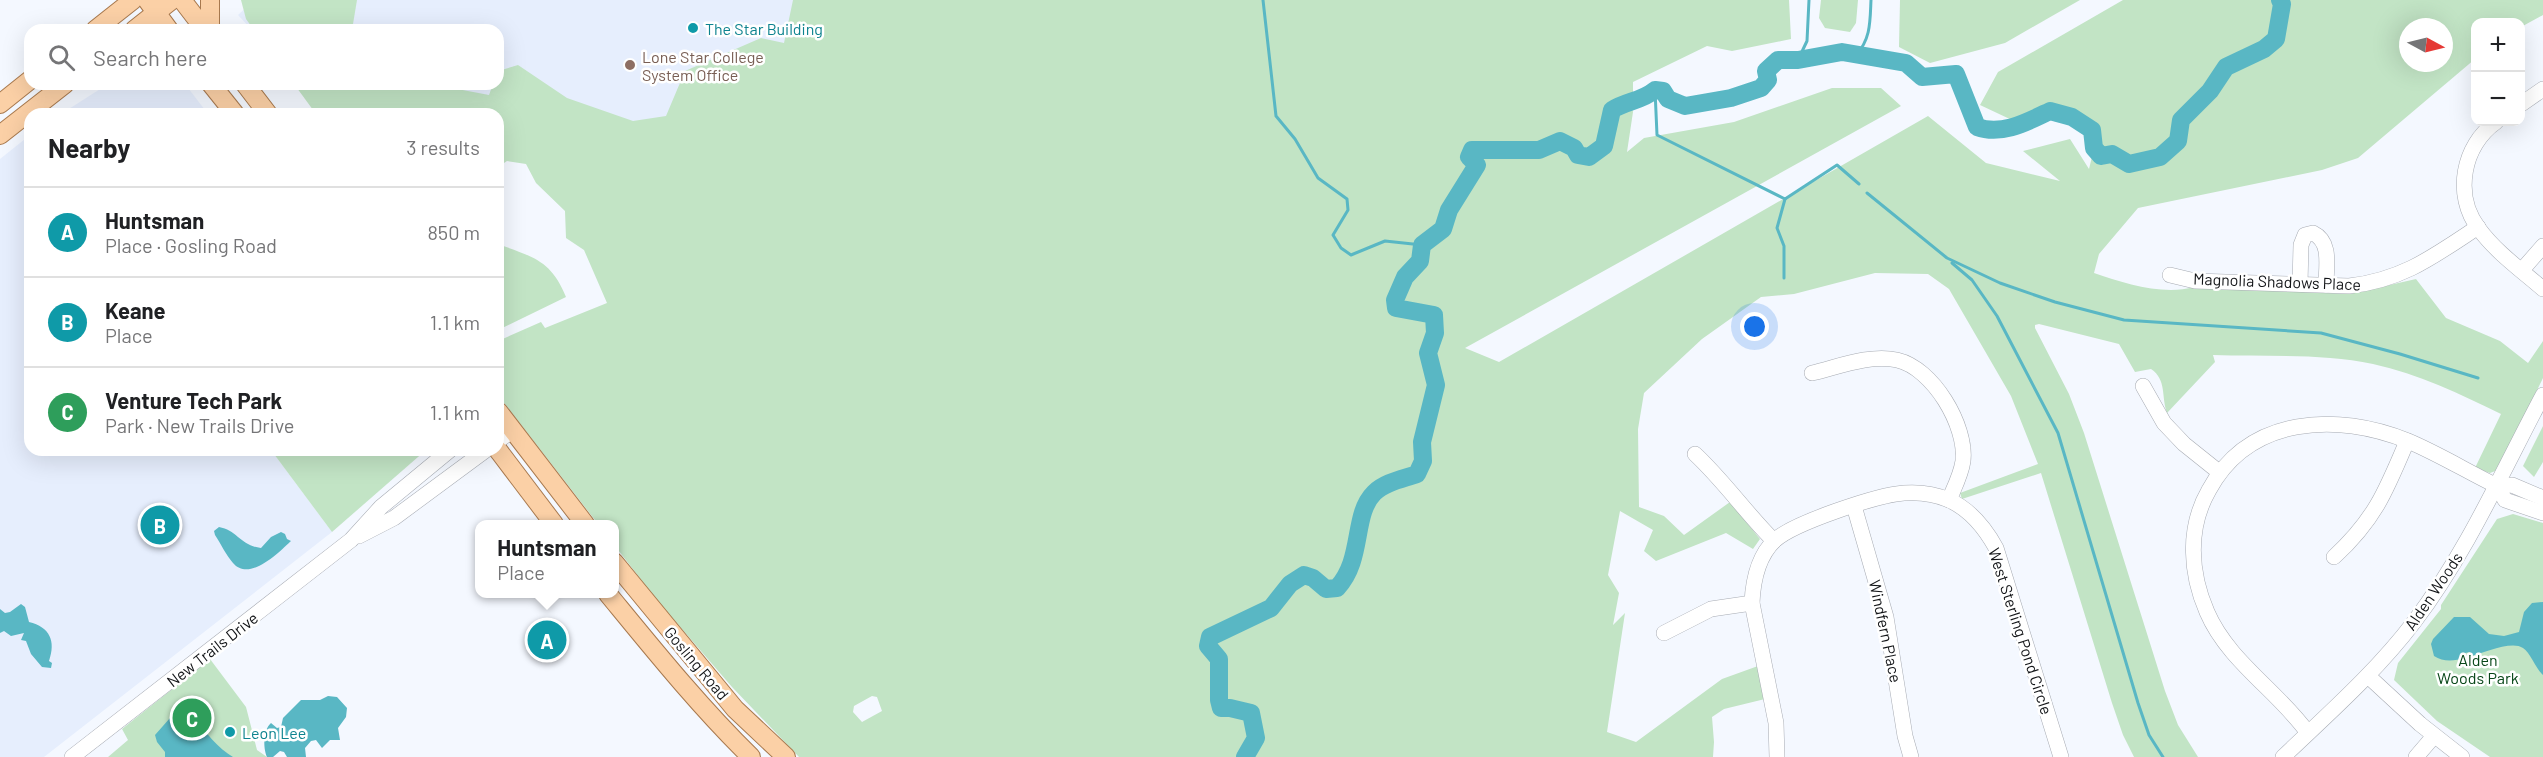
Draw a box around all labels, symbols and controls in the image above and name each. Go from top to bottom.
north arrow [2399,18,2453,72]
map controls [2471,18,2525,126]
button: + [2471,18,2525,72]
place label: The Star Building [705,19,823,38]
marker: The Star Building [686,21,700,35]
search box [24,24,504,90]
icon: search [45,41,78,74]
text: Search here [93,44,207,70]
place label: Lone Star College System Office [642,47,764,84]
marker: Lone Star College System Office [623,58,637,72]
button: − [2471,72,2525,126]
text: Nearby [48,132,130,163]
text: 3 results [406,135,480,159]
text: Huntsman [105,207,204,233]
text: A [61,220,74,244]
text: 850 m [427,220,480,244]
text: Place · Gosling Road [105,233,277,257]
street label: Magnolia Shadows Place [2193,269,2361,293]
text: Keane [105,297,165,323]
text: B [61,310,74,334]
text: 1.1 km [430,310,480,334]
your location [1740,312,1769,341]
text: Place [105,323,153,347]
text: Venture Tech Park [105,387,282,413]
text: C [61,400,74,424]
text: 1.1 km [430,400,480,424]
text: Park · New Trails Drive [105,413,295,437]
pin: B [140,502,180,548]
popup [475,520,619,598]
text: Huntsman [497,534,597,560]
street label: West Sterling Pond Circle [1985,545,2057,717]
street label: Alden Woods [2400,549,2466,633]
text: Place [497,560,545,584]
street label: Windfern Place [1866,578,1906,684]
street label: New Trails Drive [163,608,261,690]
pin: A [528,618,566,662]
street label: Gosling Road [661,623,733,703]
park label: Alden Woods Park [2437,650,2519,687]
pin: C [172,696,212,740]
place label: Leon Lee [242,723,306,742]
marker: Leon Lee [223,725,237,739]

